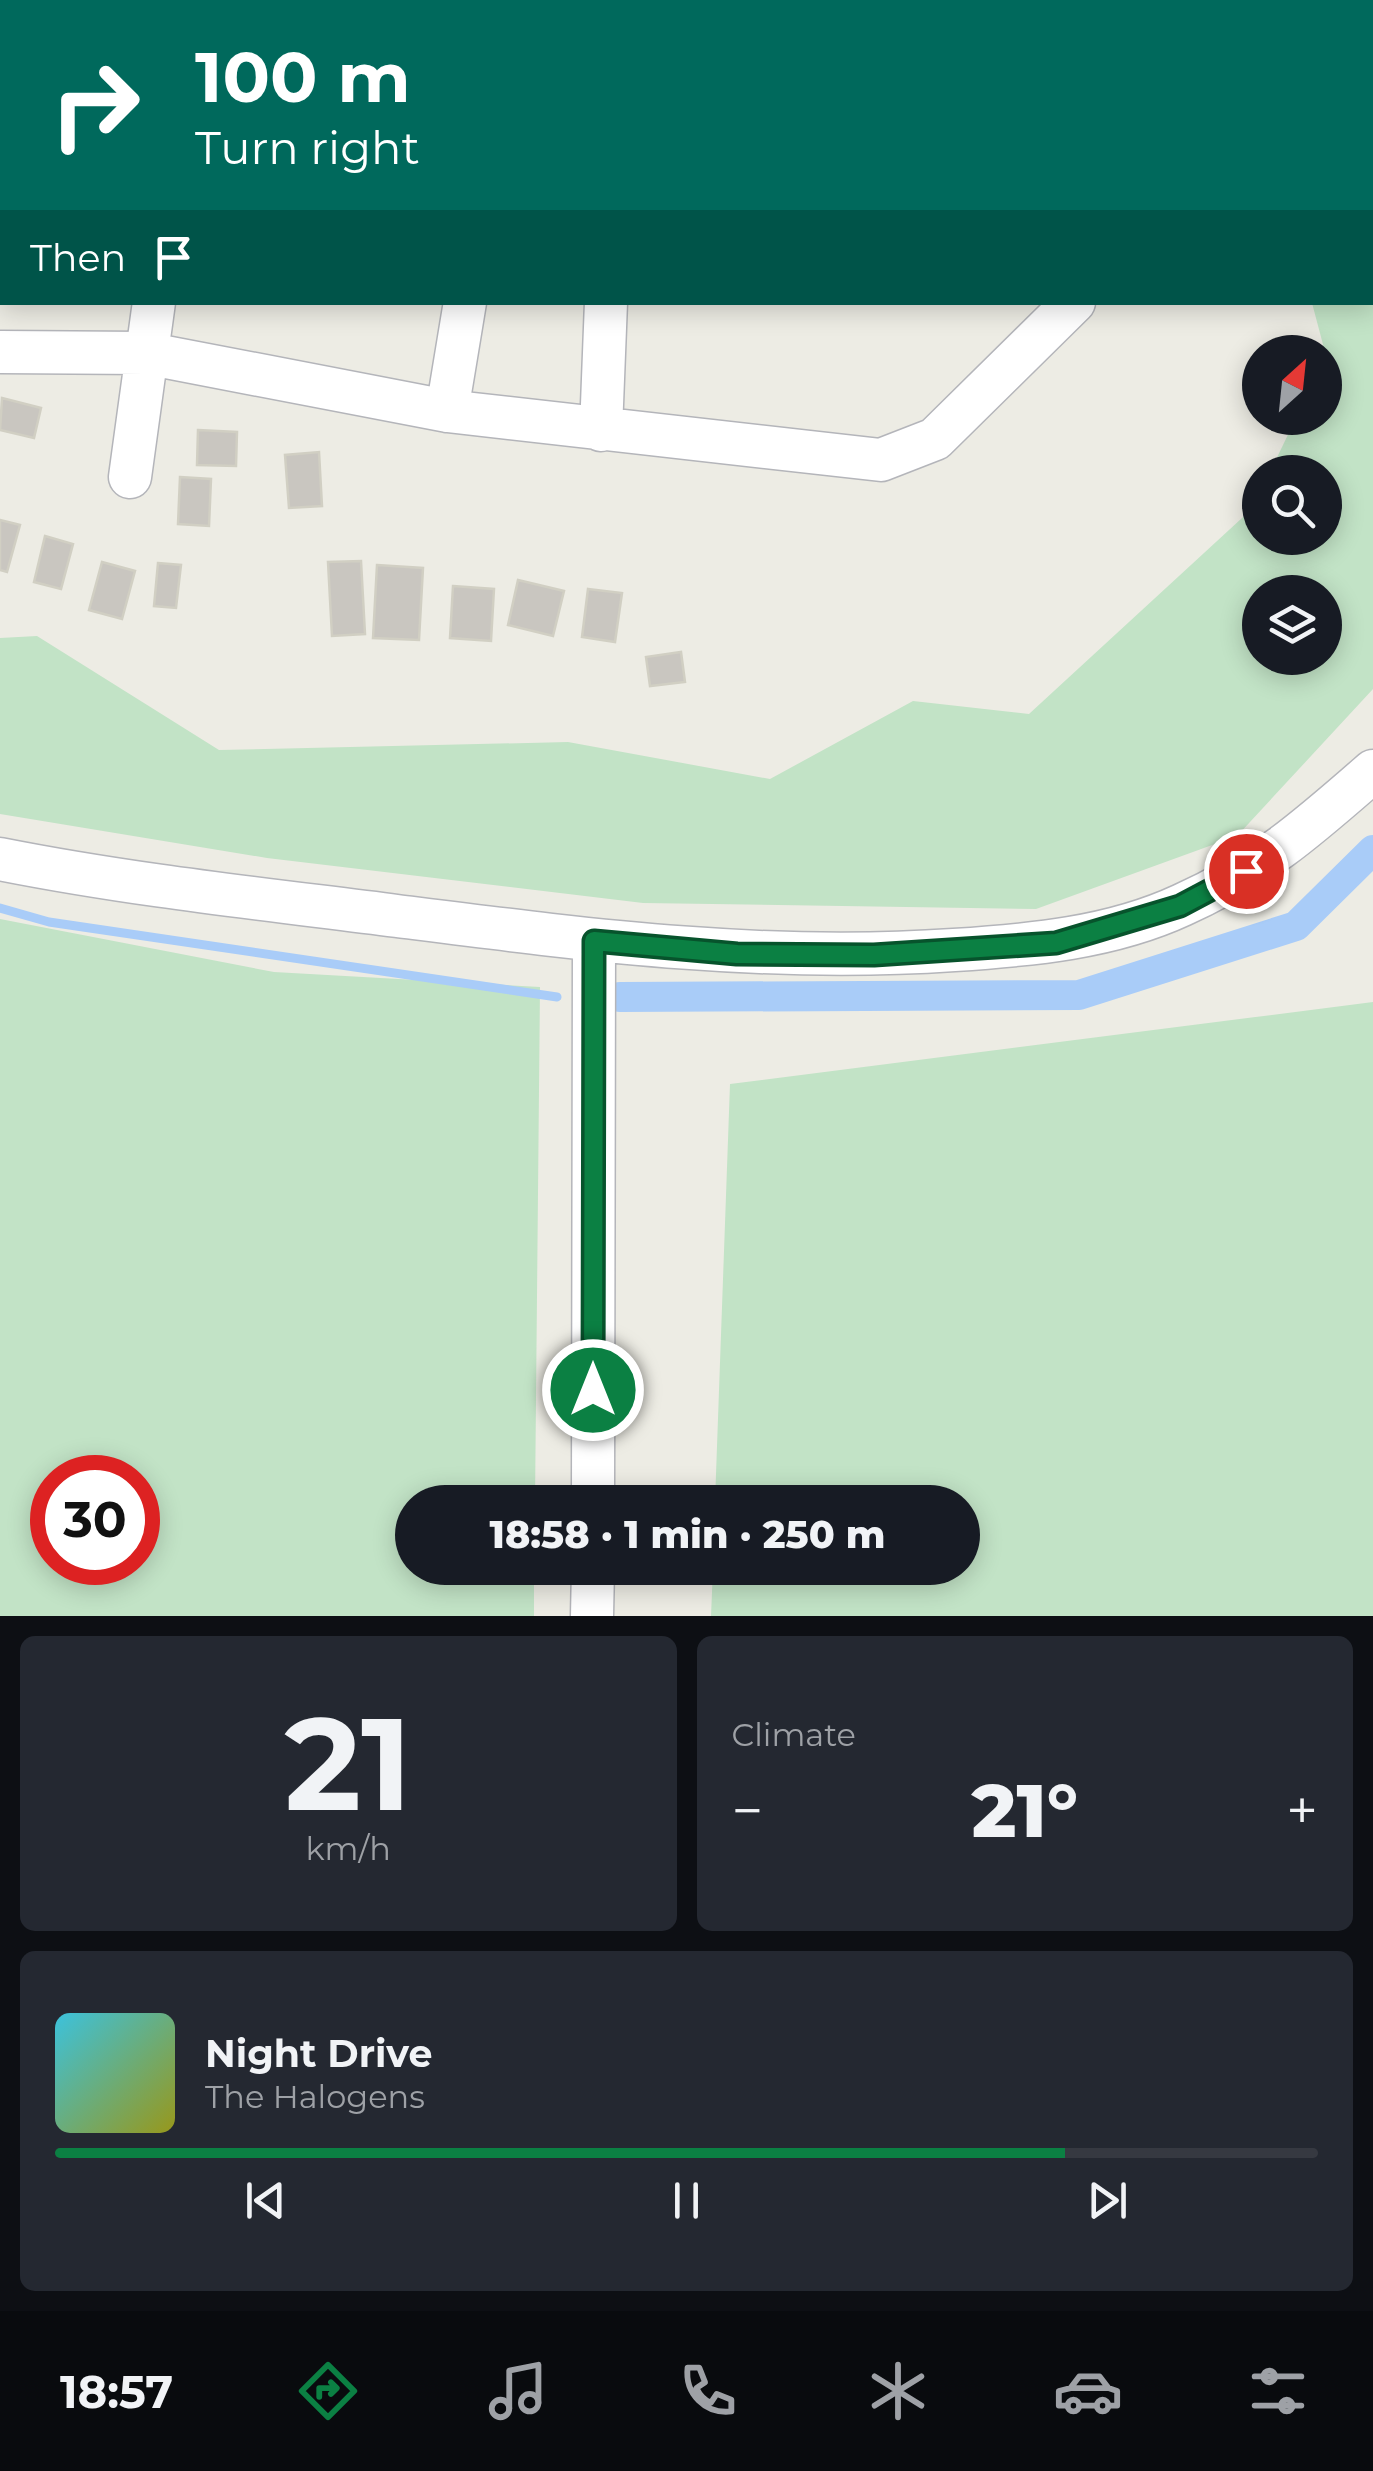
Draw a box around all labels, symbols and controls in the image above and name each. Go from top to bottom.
text: 100 m [195,34,411,120]
icon: right [30,40,160,170]
text: Turn right [195,120,420,175]
icon: arrive [146,230,201,285]
text: Then [30,234,126,281]
north arrow [1242,335,1342,435]
map controls [1242,335,1342,675]
button: search [1242,455,1342,555]
button: layers [1242,575,1342,675]
pin [1204,829,1289,914]
icon: arrive [1219,844,1274,899]
position arrow [541,1338,645,1442]
speed limit sign: 30 [30,1455,160,1585]
text: 18:58 · 1 min · 250 m [490,1511,885,1558]
text: 21 [284,1684,412,1843]
text: Climate [732,1715,856,1754]
text: 21° [971,1764,1078,1856]
text: − [732,1777,763,1844]
text: + [1286,1777,1318,1844]
text: km/h [306,1829,391,1868]
text: Night Drive [205,2030,432,2077]
text: The Halogens [205,2077,425,2116]
icon: previous [238,2173,293,2228]
icon: pause [659,2173,714,2228]
icon: next [1080,2173,1135,2228]
icon: directions [293,2356,363,2426]
icon: music [483,2356,553,2426]
icon: phone [673,2356,743,2426]
icon: climate [863,2356,933,2426]
icon: car [1053,2356,1123,2426]
icon: filters [1243,2356,1313,2426]
text: 18:57 [60,2364,173,2419]

